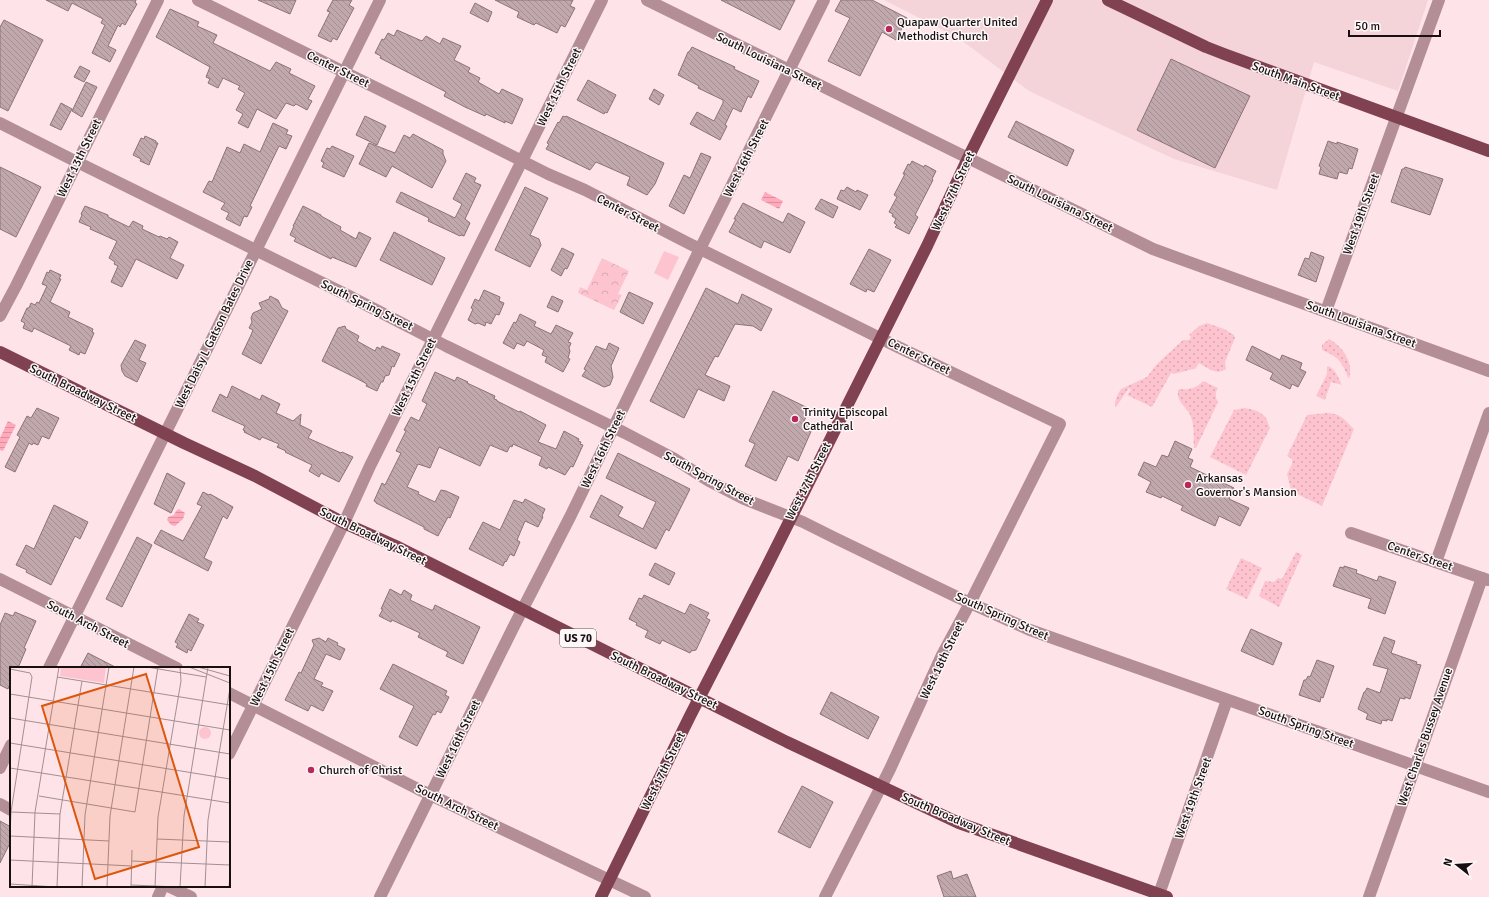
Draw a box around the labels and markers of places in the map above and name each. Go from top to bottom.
place label: Quapaw Quarter United Methodist Church [897,15,1018,44]
marker: Quapaw Quarter United Methodist Church [884,24,894,34]
place label: Trinity Episcopal Cathedral [803,405,888,434]
marker: Trinity Episcopal Cathedral [790,414,800,424]
place label: Arkansas Governor's Mansion [1196,471,1297,500]
marker: Arkansas Governor's Mansion [1183,480,1193,490]
place label: Church of Christ [319,763,402,778]
marker: Church of Christ [306,765,316,775]

